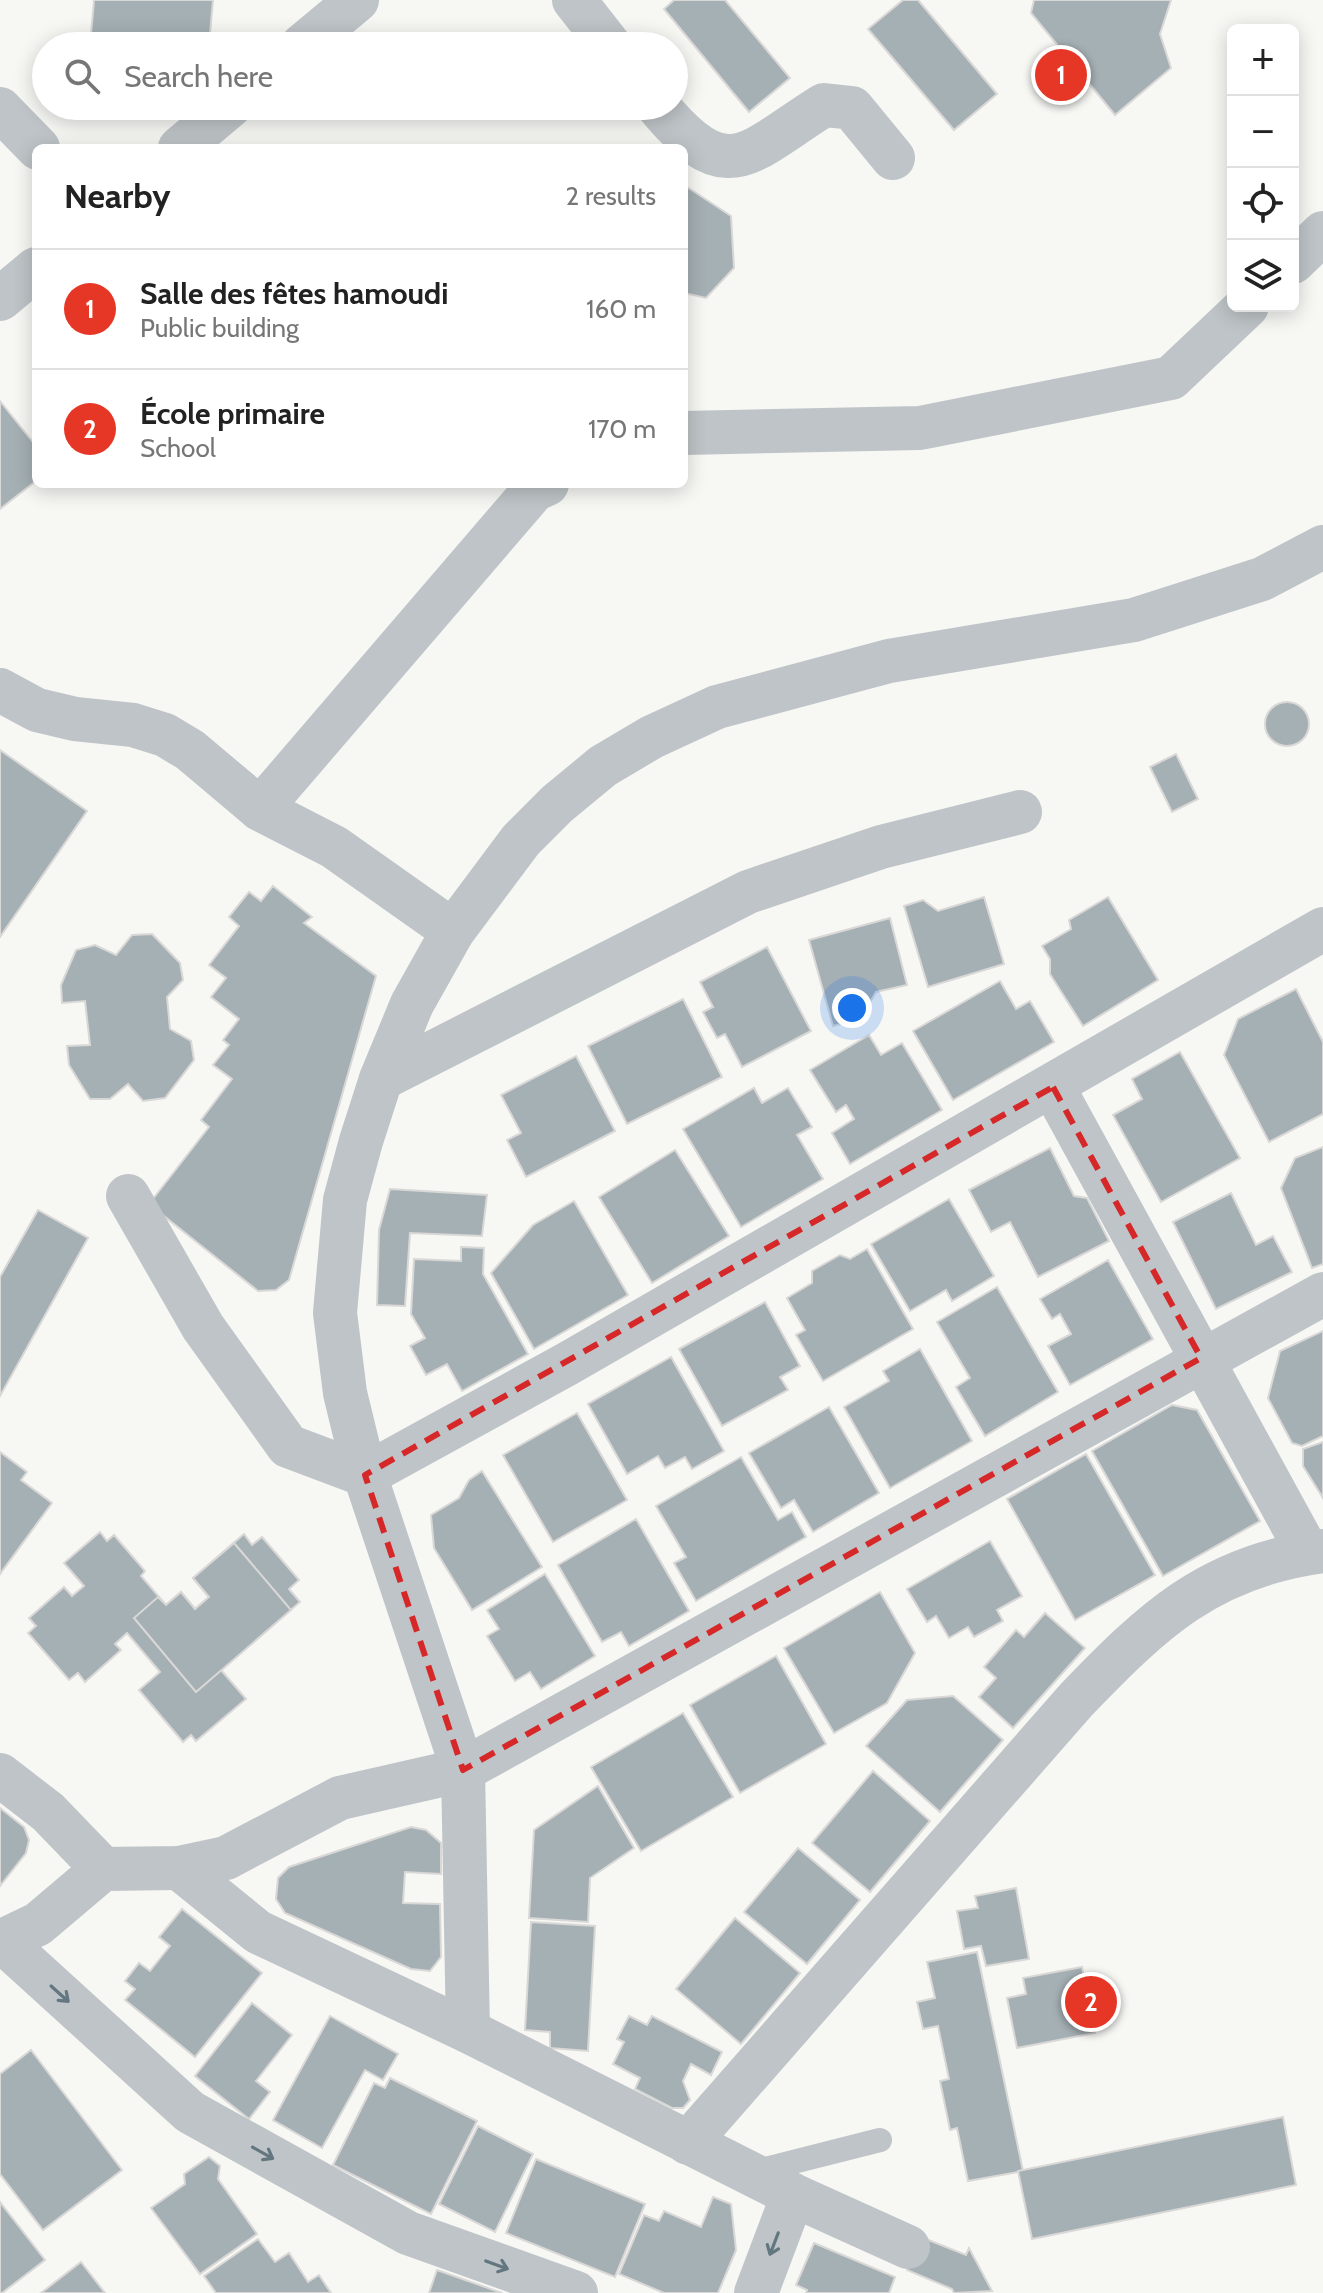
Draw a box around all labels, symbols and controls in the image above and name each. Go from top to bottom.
map controls [1227,24,1299,312]
button: + [1227,24,1299,96]
search box [32,32,688,120]
pin: 1 [1035,45,1087,105]
icon: search [60,54,104,98]
text: Search here [124,58,273,95]
button: − [1227,96,1299,168]
button: locate [1227,168,1299,240]
text: Nearby [64,175,171,217]
text: 2 results [565,180,656,212]
button: layers [1227,240,1299,312]
text: Salle des fêtes hamoudi [140,275,448,312]
text: 1 [85,293,95,325]
text: 160 m [586,293,656,325]
text: Public building [140,312,299,344]
text: École primaire [140,395,325,432]
text: 2 [83,413,97,445]
text: 170 m [588,413,656,445]
text: School [140,432,216,464]
your location [832,988,872,1028]
pin: 2 [1065,1972,1117,2032]
one-way arrow [50,1984,70,2003]
one-way arrow [251,2146,275,2161]
one-way arrow [766,2231,781,2256]
one-way arrow [484,2258,509,2273]

